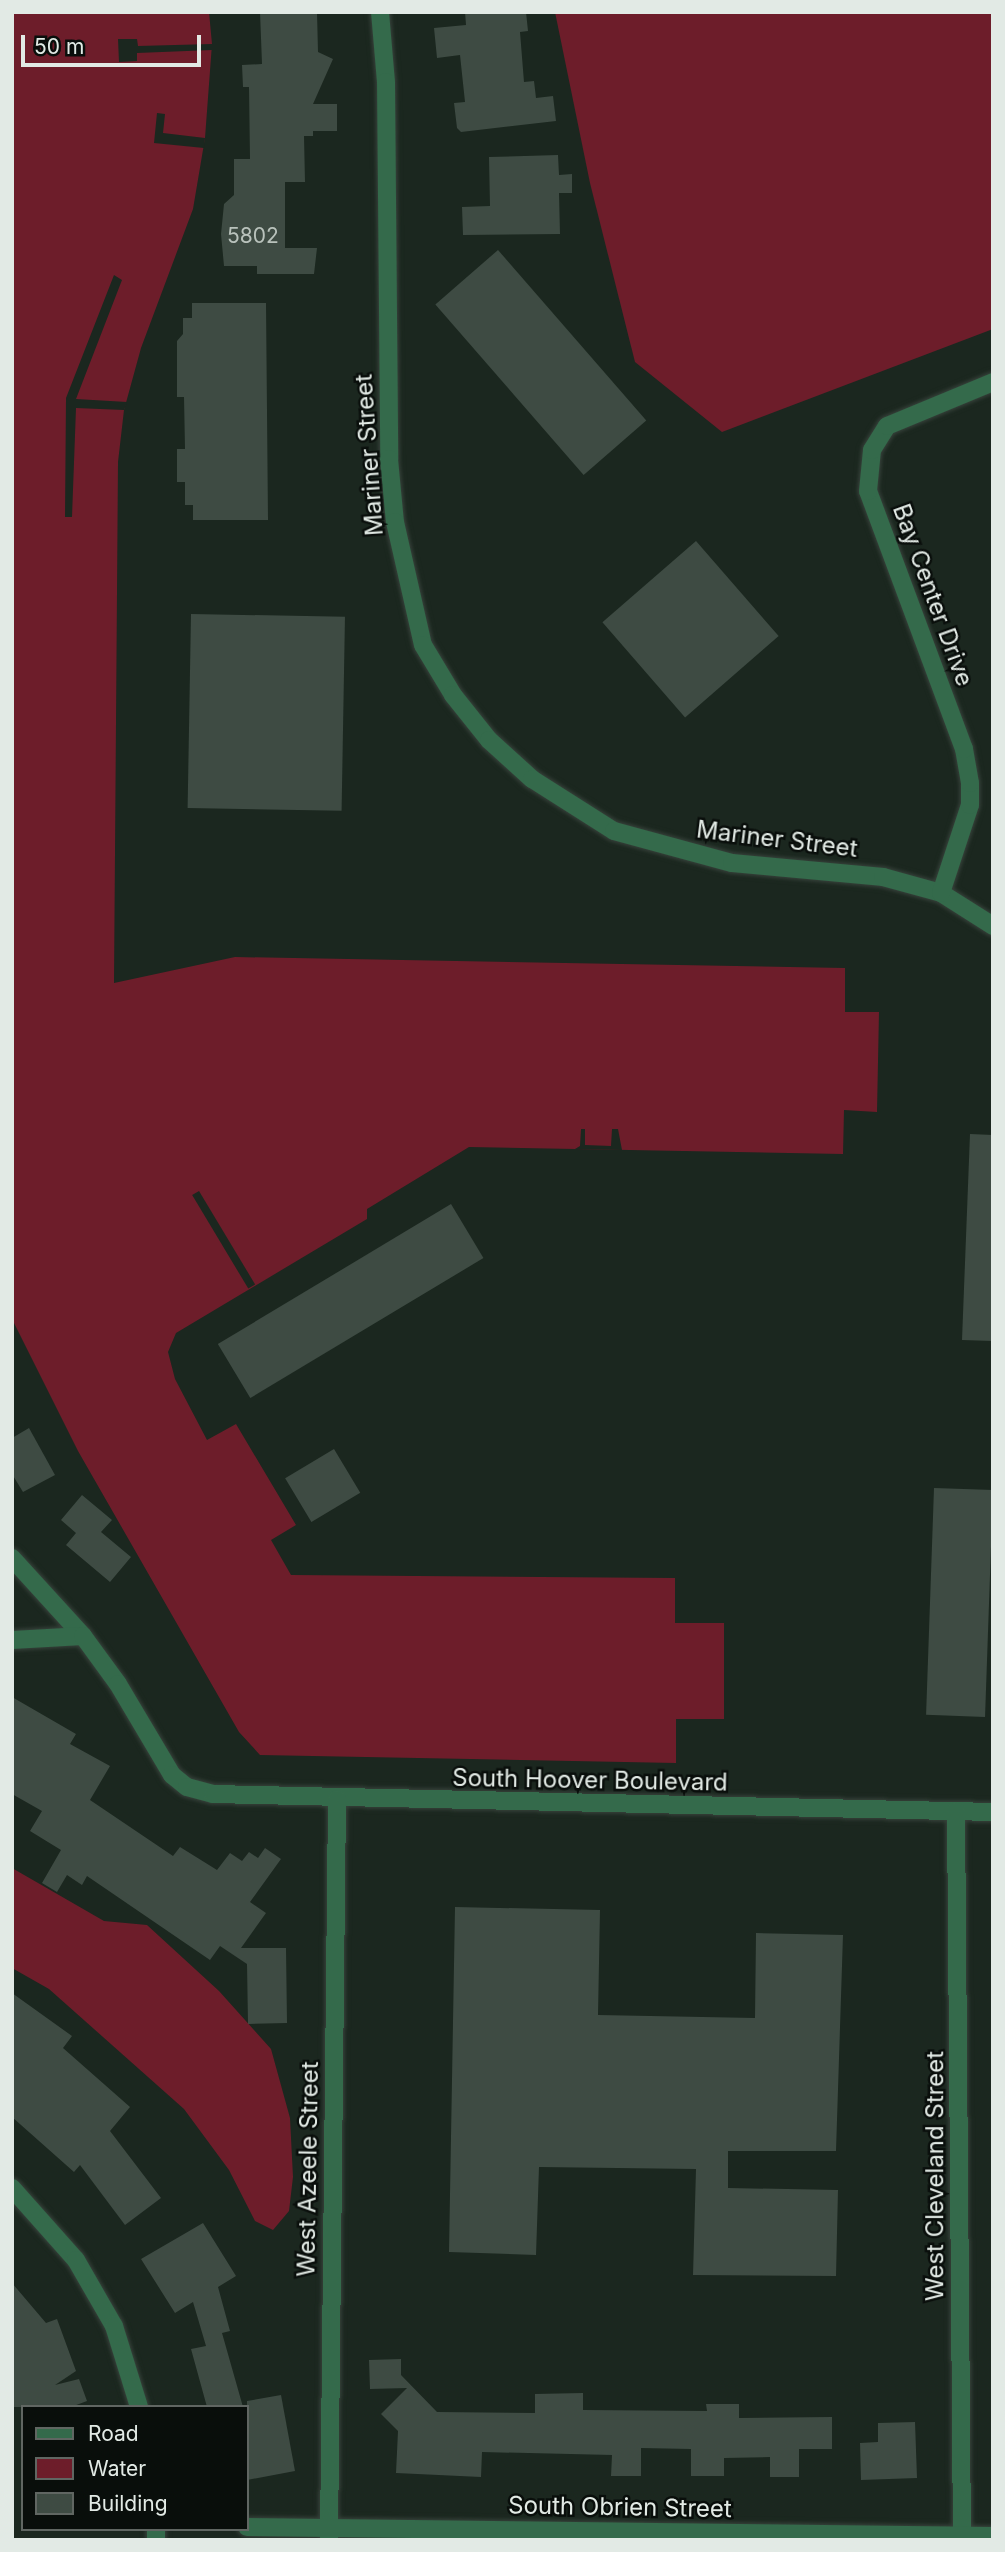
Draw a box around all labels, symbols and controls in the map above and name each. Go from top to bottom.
scale bar [24,21,205,65]
text: 50 m [34,34,84,59]
house number: 5802 [227,223,279,249]
street label: Mariner Street [349,373,389,537]
street label: Bay Center Drive [887,500,979,690]
street label: Mariner Street [695,815,859,863]
street label: South Hoover Boulevard [452,1763,728,1797]
street label: West Cleveland Street [921,2051,949,2301]
street label: West Azeele Street [292,2061,324,2277]
legend [21,2405,248,2531]
text: Road [88,2421,139,2446]
text: Water [88,2456,146,2481]
text: Building [88,2491,168,2516]
street label: South Obrien Street [508,2491,732,2523]

